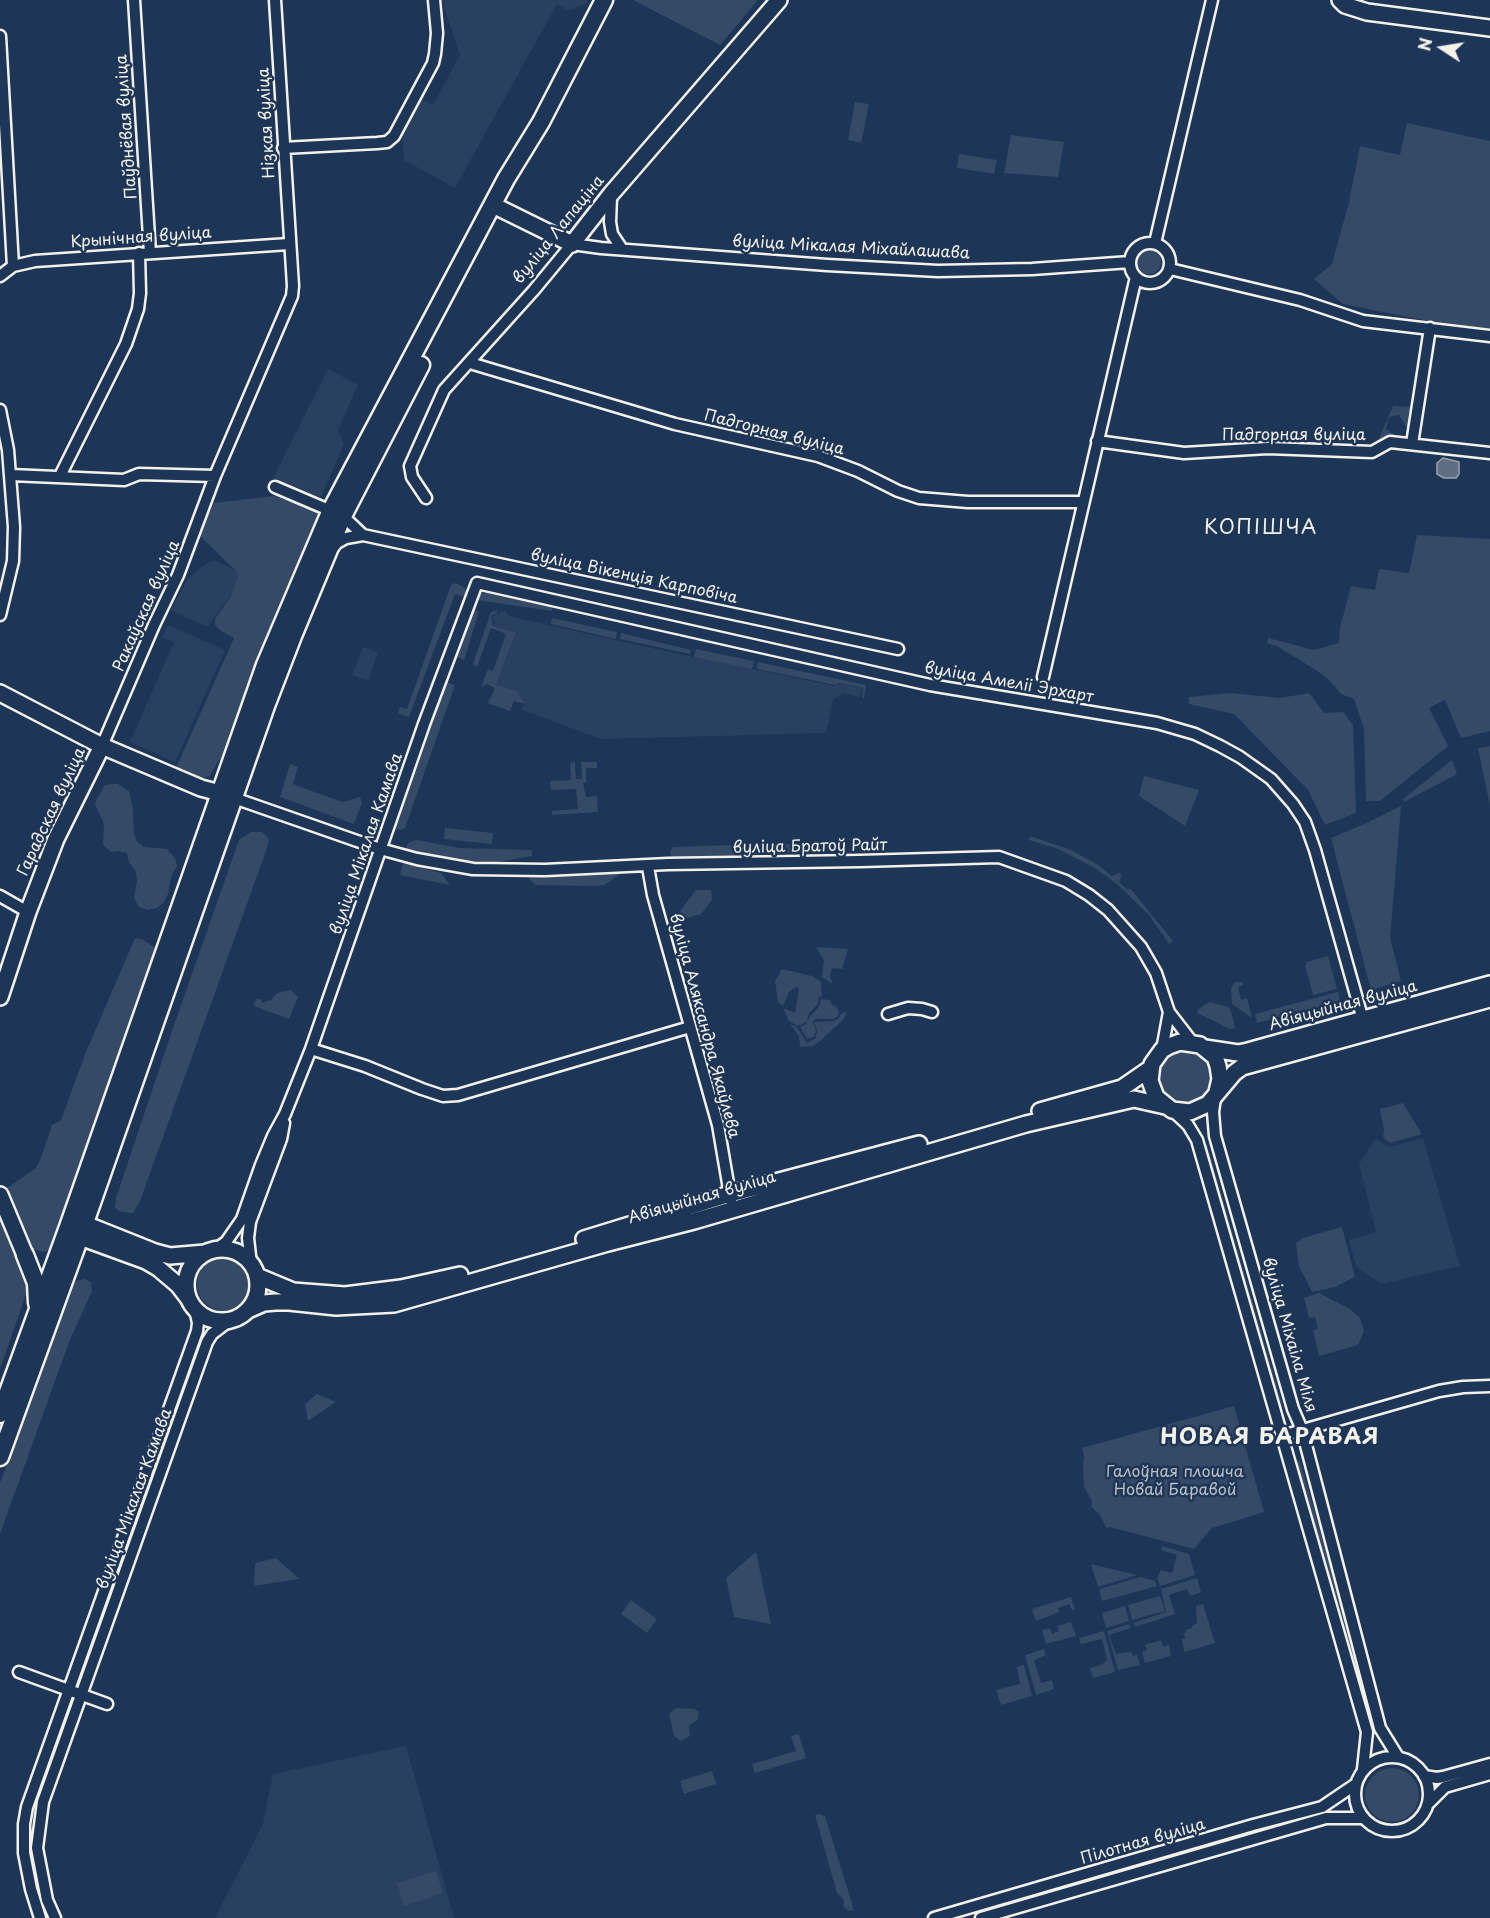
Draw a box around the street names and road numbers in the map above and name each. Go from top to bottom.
street label: Паўднёвая вуліца [112,54,142,200]
street label: Нізкая вуліца [255,67,279,179]
street label: вуліца Лапаціна [509,172,609,288]
street label: Крынічная вуліца [70,224,212,252]
street label: вуліца Мікалая Міхайлашава [732,232,970,264]
street label: Падгорная вуліца [702,406,846,460]
street label: Падгорная вуліца [1222,426,1366,446]
street label: Ракаўская вуліца [109,537,185,675]
street label: вуліца Вікенція Карповіча [529,546,739,608]
street label: вуліца Амеліі Эрхарт [923,659,1095,707]
street label: Гарадская вуліца [14,745,90,879]
street label: вуліца Мікалая Камава [327,751,407,937]
street label: вуліца Братоў Райт [733,836,887,858]
street label: вуліца Аляксандра Якаўлева [665,911,743,1141]
street label: Авіяцыйная вуліца [1267,977,1419,1035]
street label: Авіяцыйная вуліца [626,1168,778,1228]
street label: вуліца Міхаіла Міля [1258,1255,1320,1415]
street label: вуліца Мікалая Камава [93,1406,177,1592]
street label: Пілотная вуліца [1078,1815,1208,1869]

